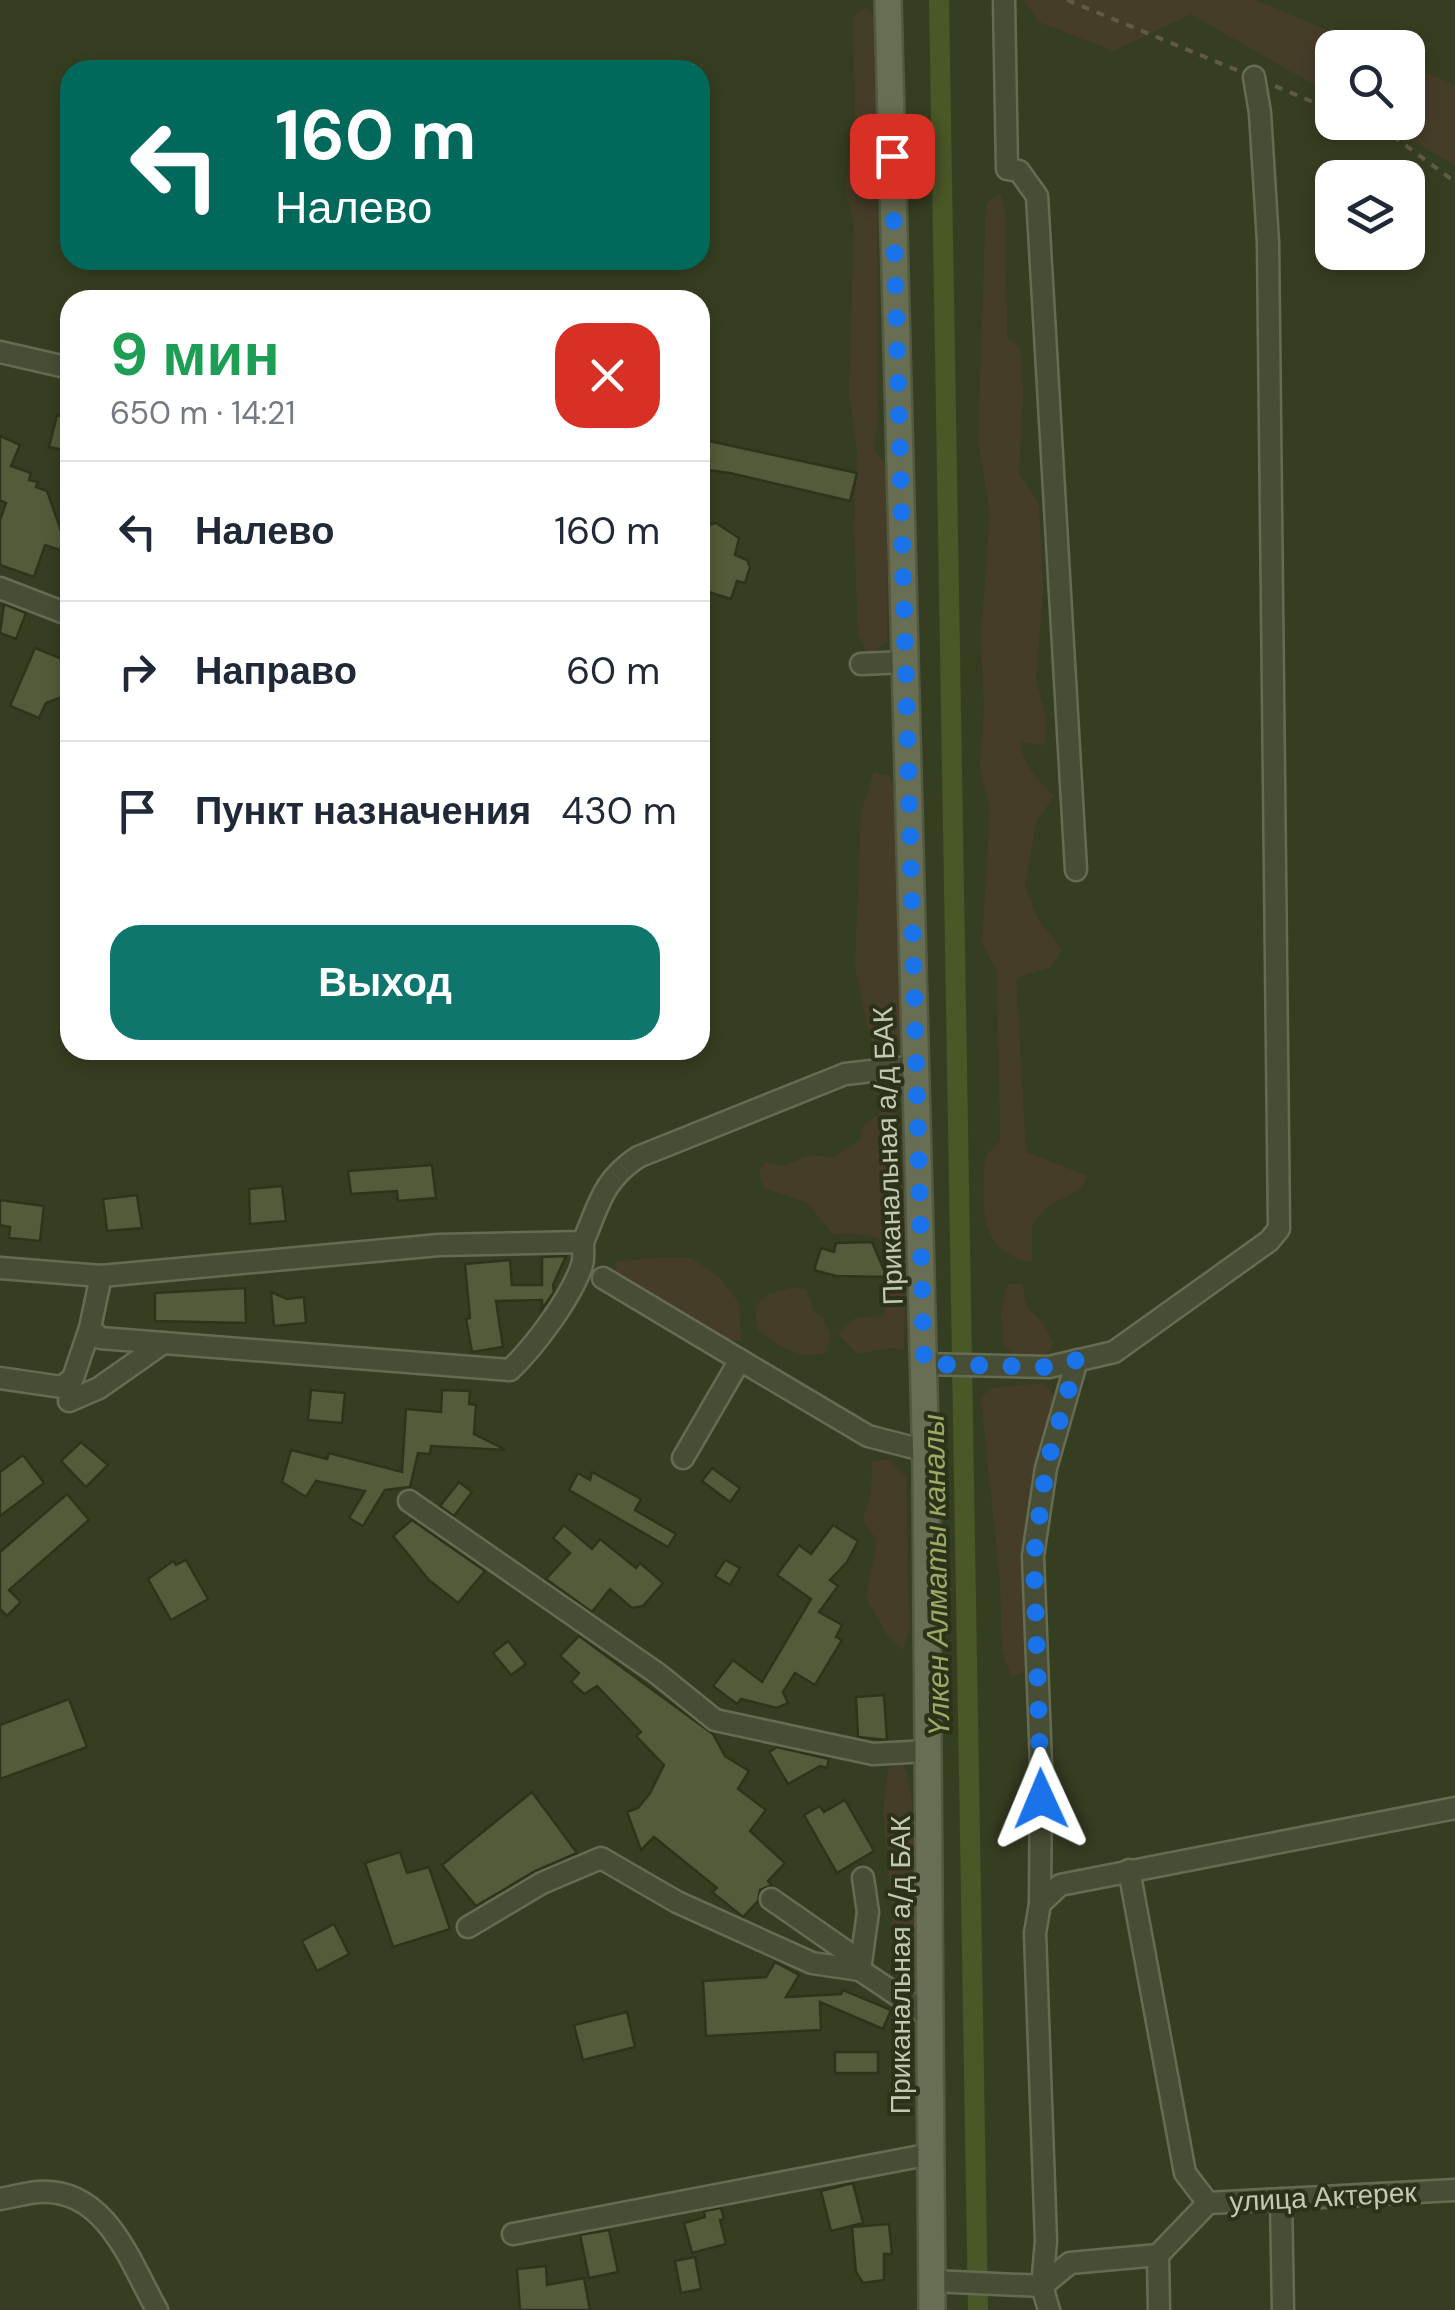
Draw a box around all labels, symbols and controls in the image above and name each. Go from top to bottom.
map controls [1315,30,1425,270]
button: search [1315,30,1425,140]
text: 160 m [275,90,476,181]
icon: left [110,100,240,230]
pin [850,114,935,199]
icon: arrive [865,129,920,184]
button: layers [1315,160,1425,270]
text: Налево [275,178,432,237]
text: 9 мин [110,315,280,394]
button: close [555,323,660,428]
text: 650 m · 14:21 [110,392,296,434]
icon: left [110,504,165,559]
text: Налево [195,506,334,556]
text: 160 m [554,506,660,556]
icon: right [110,644,165,699]
text: Направо [195,646,357,696]
text: 60 m [566,646,660,696]
icon: arrive [110,784,165,839]
text: Пункт назначения [195,786,531,836]
text: 430 m [561,786,677,836]
button: Выход [110,925,660,1040]
street label: Приканальная а/д БАК [864,1006,912,1306]
water label: Үлкен Алматы каналы [914,1414,958,1736]
position arrow [989,1747,1093,1851]
street label: Приканальная а/д БАК [882,1815,919,2114]
street label: улица Актерек [1229,2174,1418,2220]

